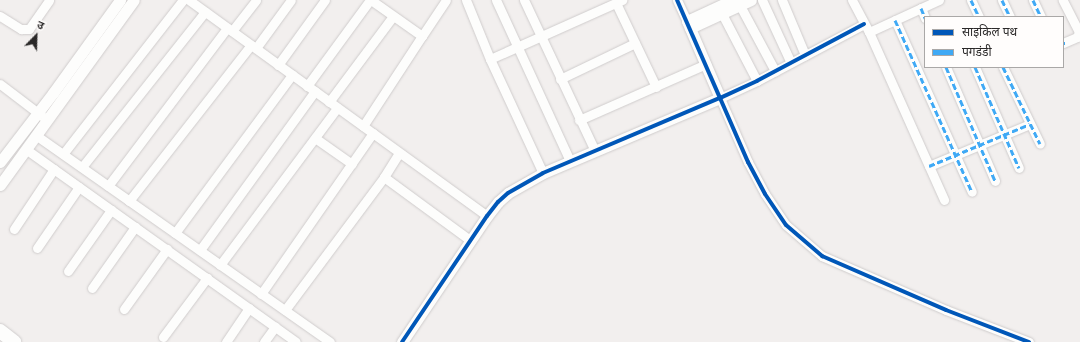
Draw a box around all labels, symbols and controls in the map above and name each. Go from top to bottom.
north arrow [16,16,56,56]
legend [924,16,1064,68]
text: उ [35,17,46,33]
text: साइकिल पथ [962,24,1017,39]
text: पगडंडी [962,44,992,59]

